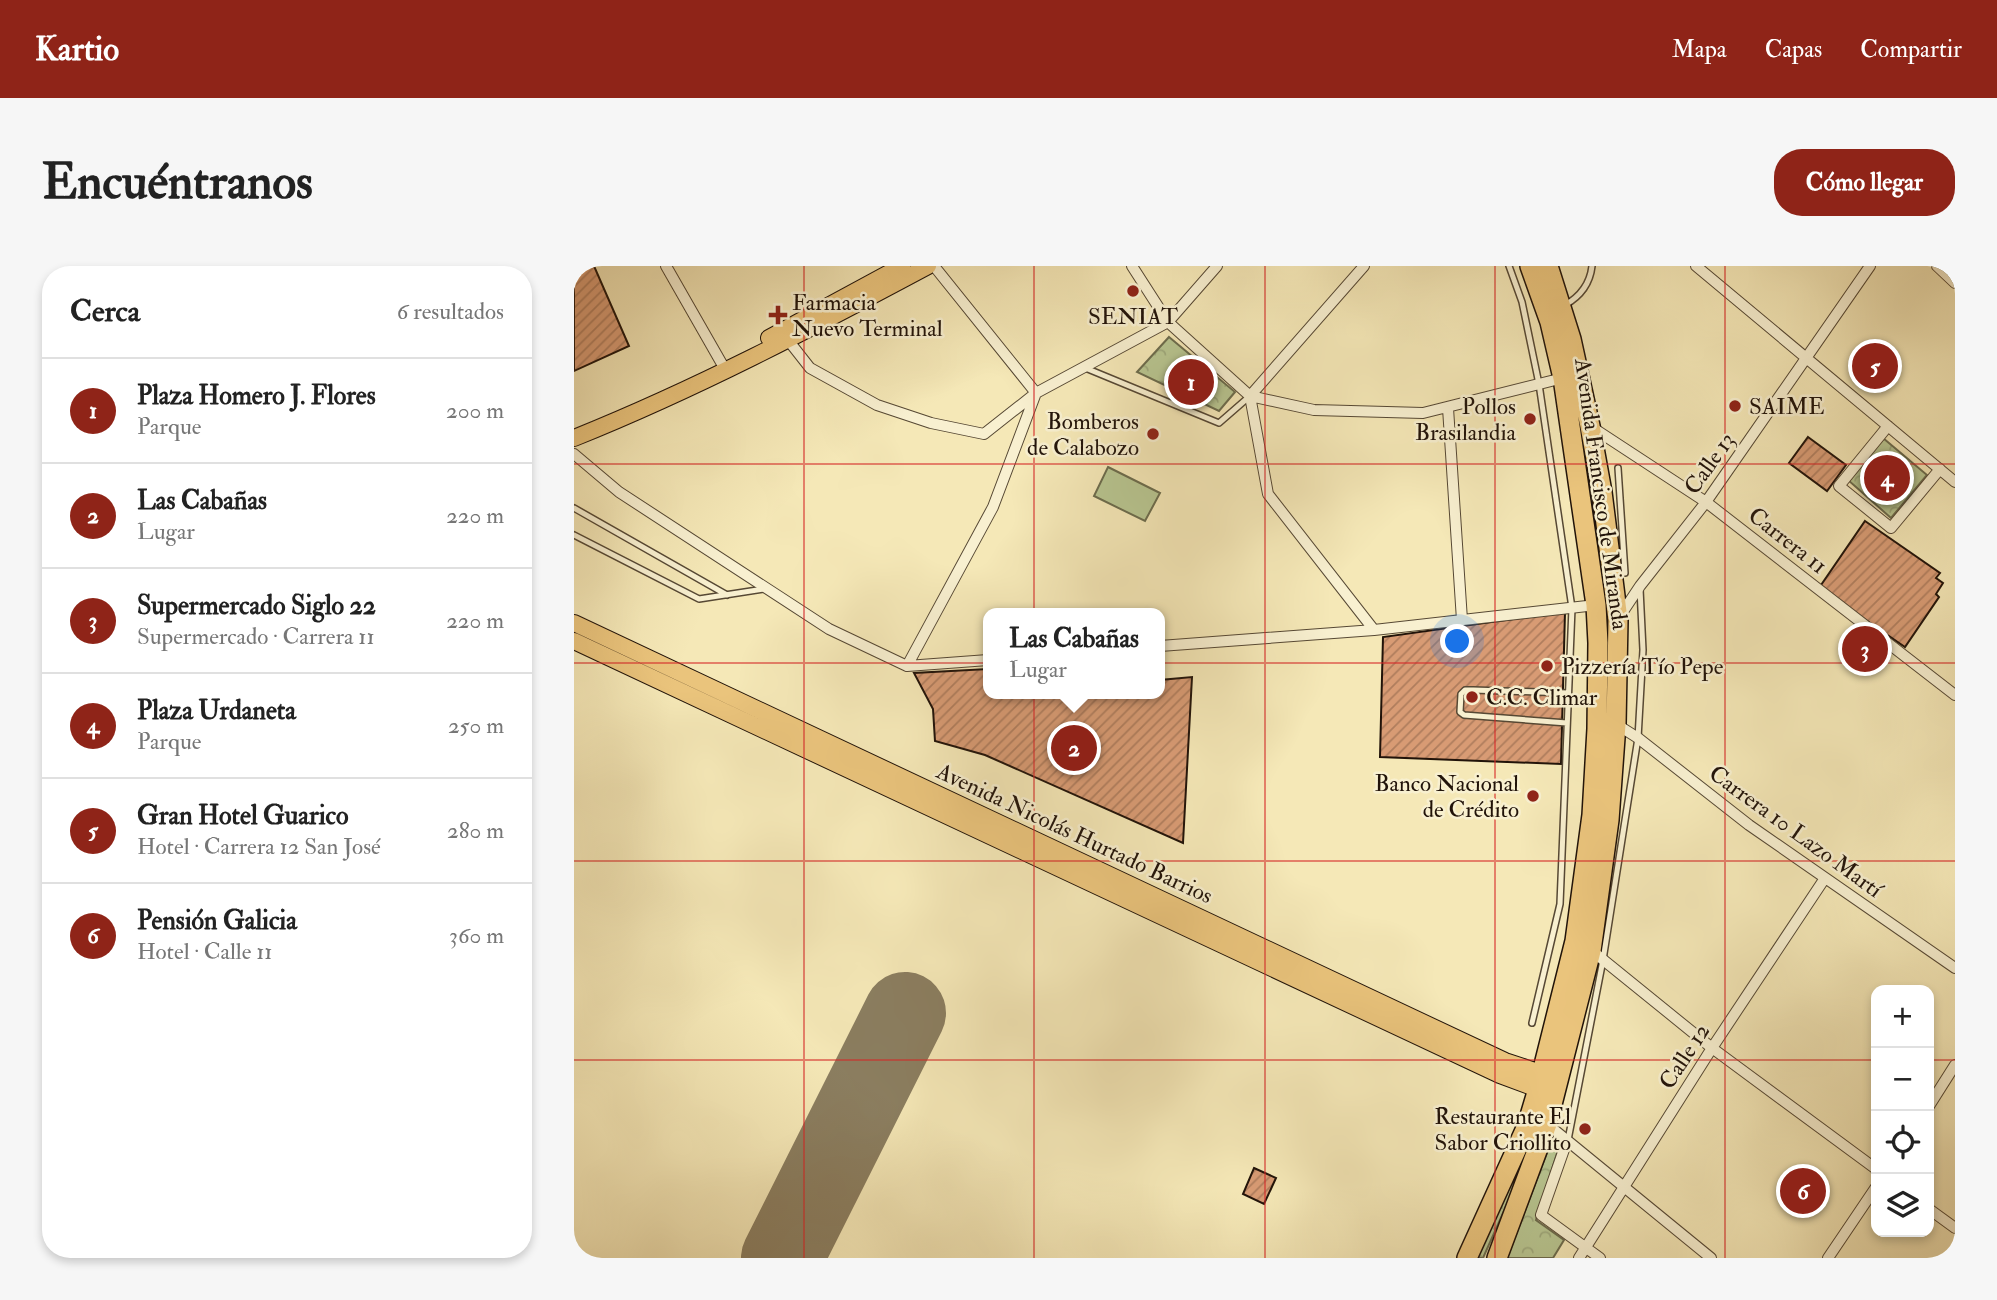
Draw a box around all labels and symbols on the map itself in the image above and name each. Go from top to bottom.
marker: SENIAT [1125,283,1141,299]
place label: Farmacia Nuevo Terminal [792,288,943,343]
place label: SENIAT [1088,302,1178,331]
marker: Farmacia Nuevo Terminal [770,307,786,323]
pin: 5 [1852,340,1898,392]
pin: 1 [1168,356,1214,408]
street label: Avenida Francisco de Miranda [1568,356,1635,632]
place label: Pollos Brasilandia [1415,392,1517,447]
place label: SAIME [1749,392,1825,421]
marker: SAIME [1727,398,1743,414]
place label: Bomberos de Calabozo [1027,407,1139,462]
marker: Pollos Brasilandia [1522,411,1538,427]
marker: Bomberos de Calabozo [1145,426,1161,442]
street label: Calle 13 [1678,427,1741,500]
pin: 4 [1864,452,1910,504]
street label: Carrera 11 [1742,501,1833,580]
pin: 3 [1842,623,1888,675]
your location [1440,624,1474,658]
place label: Pizzería Tío Pepe [1561,652,1724,682]
marker: Pizzería Tío Pepe [1539,658,1555,674]
place label: C.C. Climar [1486,683,1598,712]
marker: C.C. Climar [1464,689,1480,705]
pin: 2 [1051,722,1097,774]
street label: Avenida Nicolás Hurtado Barrios [931,756,1218,910]
street label: Carrera 10 Lazo Martí [1703,759,1890,905]
place label: Banco Nacional de Crédito [1375,769,1519,824]
marker: Banco Nacional de Crédito [1525,788,1541,804]
street label: Calle 12 [1653,1018,1716,1094]
place label: Restaurante El Sabor Criollito [1434,1102,1571,1157]
marker: Restaurante El Sabor Criollito [1577,1121,1593,1137]
pin: 6 [1780,1165,1826,1217]

